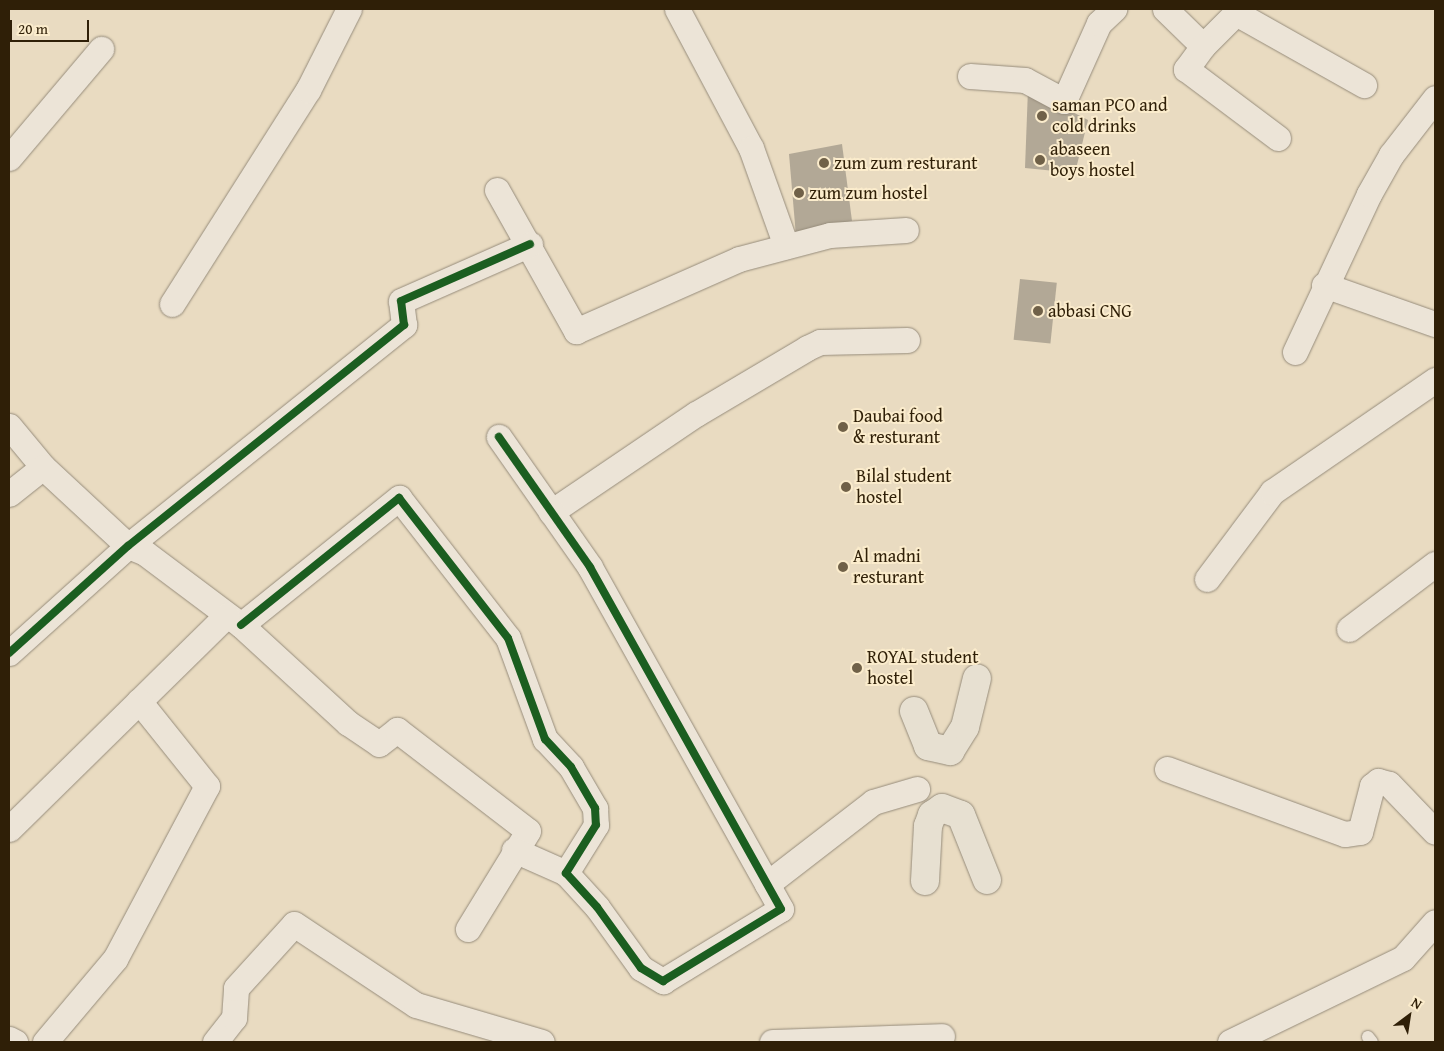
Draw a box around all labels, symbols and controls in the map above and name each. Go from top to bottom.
scale bar [12,10,91,42]
text: 20 m [18,18,48,39]
place label: saman PCO and cold drinks [1052,95,1168,138]
marker: saman PCO and cold drinks [1036,110,1048,122]
place label: abaseen boys hostel [1050,139,1135,182]
place label: zum zum resturant [834,152,978,174]
marker: abaseen boys hostel [1034,154,1046,166]
marker: zum zum resturant [818,157,830,169]
place label: zum zum hostel [809,182,928,204]
marker: zum zum hostel [793,187,805,199]
place label: abbasi CNG [1048,300,1132,322]
marker: abbasi CNG [1032,305,1044,317]
place label: Daubai food & resturant [853,406,943,448]
marker: Daubai food & resturant [837,421,849,433]
place label: Bilal student hostel [856,466,952,508]
marker: Bilal student hostel [840,481,852,493]
place label: Al madni resturant [853,546,924,588]
marker: Al madni resturant [837,561,849,573]
place label: ROYAL student hostel [867,647,979,690]
marker: ROYAL student hostel [851,662,863,674]
north arrow [1384,991,1434,1041]
text: N [1408,992,1426,1014]

